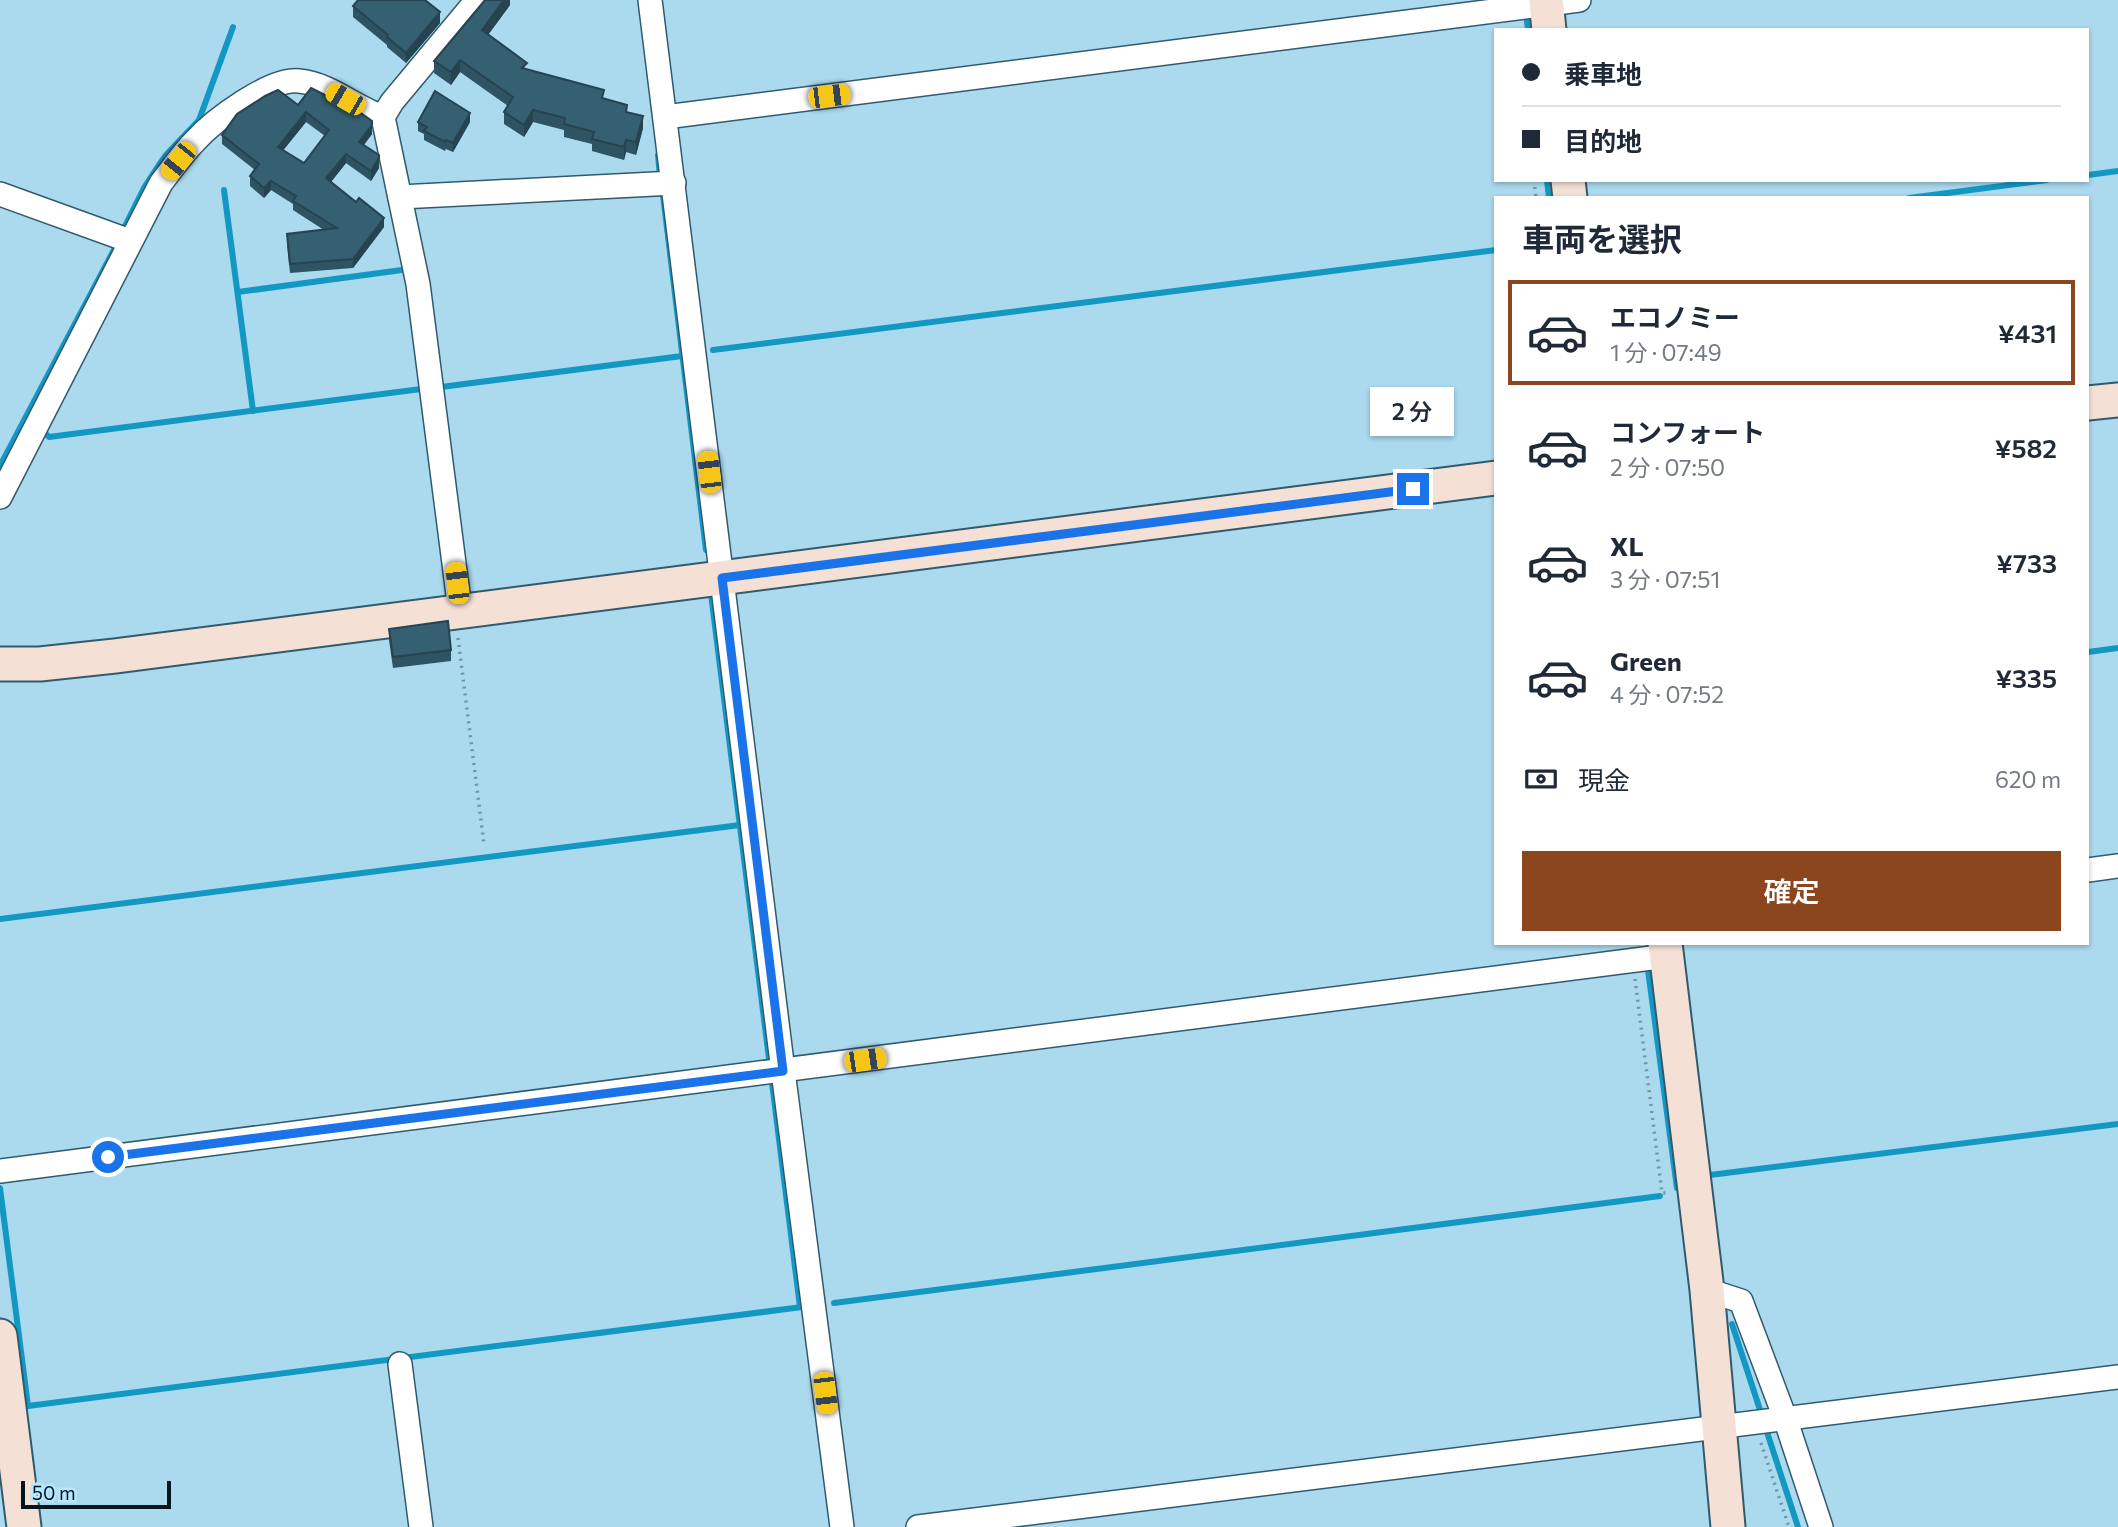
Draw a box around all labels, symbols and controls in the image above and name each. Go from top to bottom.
text: 乗車地 [1564,58,1642,89]
car [322,79,369,119]
car [807,83,852,109]
text: 目的地 [1564,125,1642,156]
car [157,138,200,184]
text: 車両を選択 [1522,218,1682,258]
icon: car [1526,301,1589,364]
text: エコノミー [1610,301,1740,332]
text: ¥431 [1998,317,2057,348]
text: 1 分 · 07:49 [1610,338,1722,366]
callout: 2 分 [1371,388,1455,436]
text: 2 分 [1392,397,1432,425]
icon: car [1526,416,1589,479]
text: コンフォート [1610,416,1765,447]
text: ¥582 [1995,432,2057,463]
car [697,450,722,494]
text: 2 分 · 07:50 [1610,453,1725,481]
route end [1397,473,1429,505]
text: XL [1610,530,1644,561]
icon: car [1526,531,1589,594]
text: ¥733 [1996,547,2057,578]
car [445,561,470,605]
text: 3 分 · 07:51 [1610,565,1720,593]
text: Green [1610,645,1682,676]
icon: car [1526,646,1589,709]
text: ¥335 [1995,662,2057,693]
text: 4 分 · 07:52 [1610,680,1724,708]
icon: cash [1522,760,1560,798]
text: 現金 [1578,764,1630,795]
text: 620 m [1995,765,2061,793]
button: 確定 [1522,851,2061,931]
car [843,1047,888,1073]
route start [92,1141,124,1173]
car [813,1371,838,1415]
scale bar [21,1478,172,1510]
text: 50 m [32,1481,76,1504]

